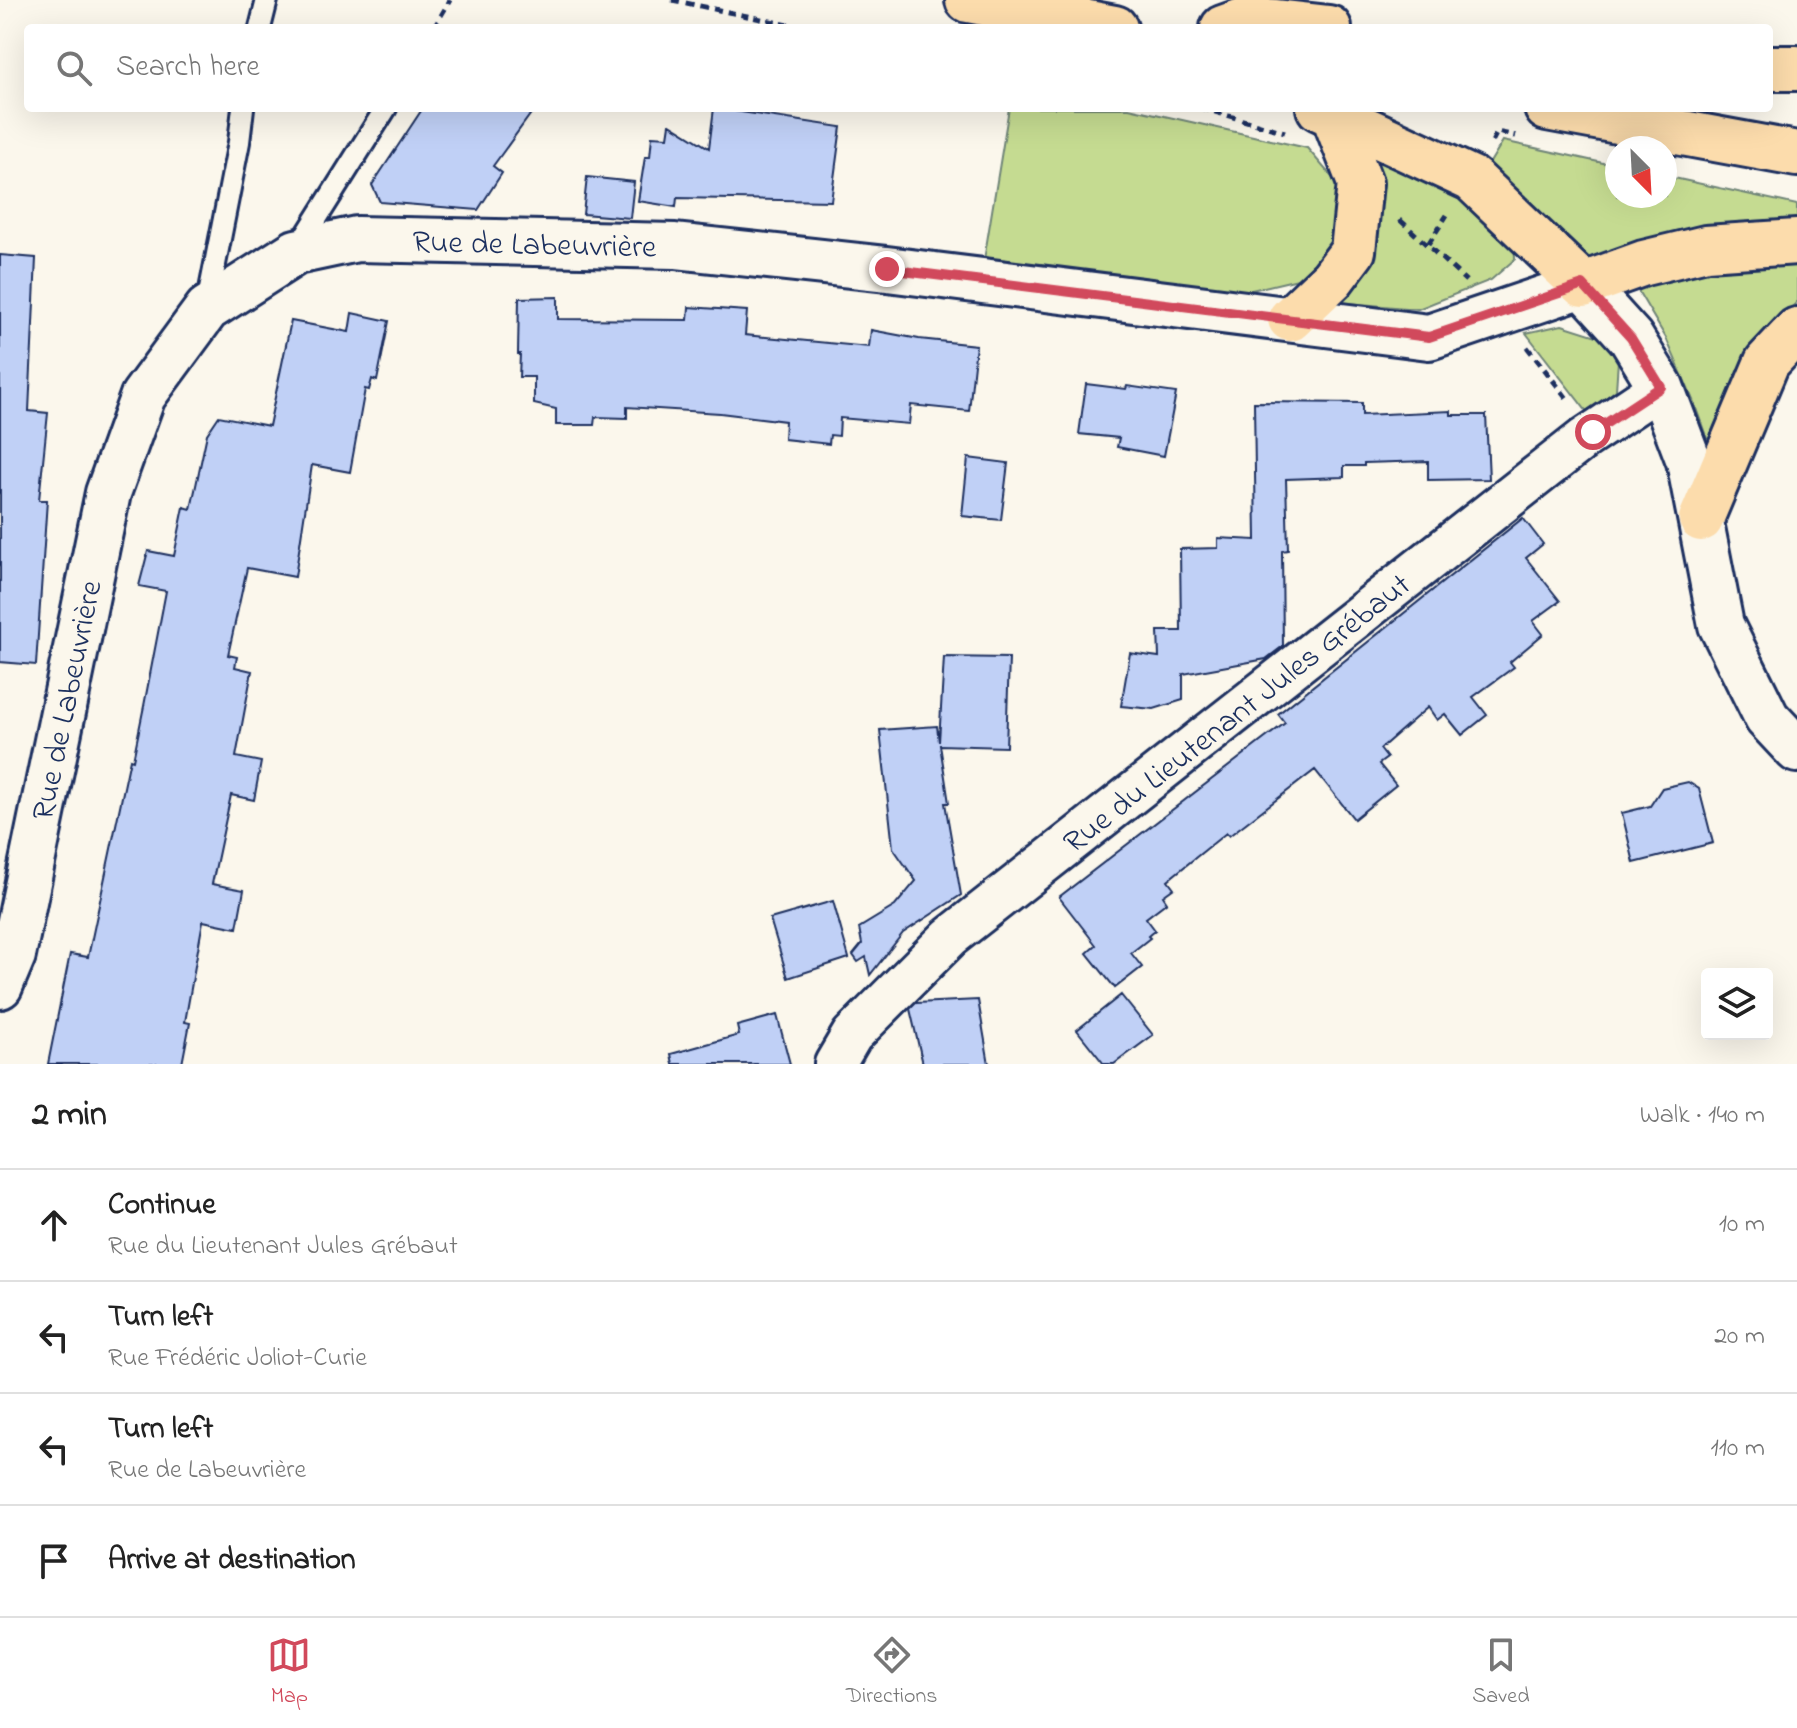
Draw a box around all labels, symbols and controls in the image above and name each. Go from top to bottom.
search box [24,24,1773,112]
icon: search [52,46,96,90]
text: Search here [116,46,260,90]
north arrow [1605,136,1677,208]
street label: Rue de Labeuvrière [412,220,657,273]
route end [869,251,905,287]
route start [1575,414,1611,450]
street label: Rue du Lieutenant Jules Grébaut [1054,563,1422,867]
street label: Rue de Labeuvrière [21,576,117,825]
map controls [1701,968,1773,1040]
button: layers [1701,968,1773,1040]
text: 2 min [32,1091,107,1141]
text: Walk · 140 m [1640,1097,1765,1135]
text: Continue [108,1184,216,1228]
icon: ahead [32,1203,76,1247]
text: 10 m [1719,1206,1765,1244]
text: Rue du Lieutenant Jules Grébaut [108,1228,458,1266]
text: Turn left [108,1296,213,1340]
icon: left [32,1315,76,1359]
text: 20 m [1714,1318,1765,1356]
text: Rue Frédéric Joliot-Curie [108,1340,367,1378]
text: Turn left [108,1408,213,1452]
icon: left [32,1427,76,1471]
text: 110 m [1711,1430,1765,1468]
text: Rue de Labeuvrière [108,1452,306,1490]
icon: arrive [32,1539,76,1583]
text: Arrive at destination [108,1539,356,1583]
tab: Map [267,1633,311,1713]
tab: Directions [846,1633,937,1713]
tab: Saved [1472,1633,1530,1713]

